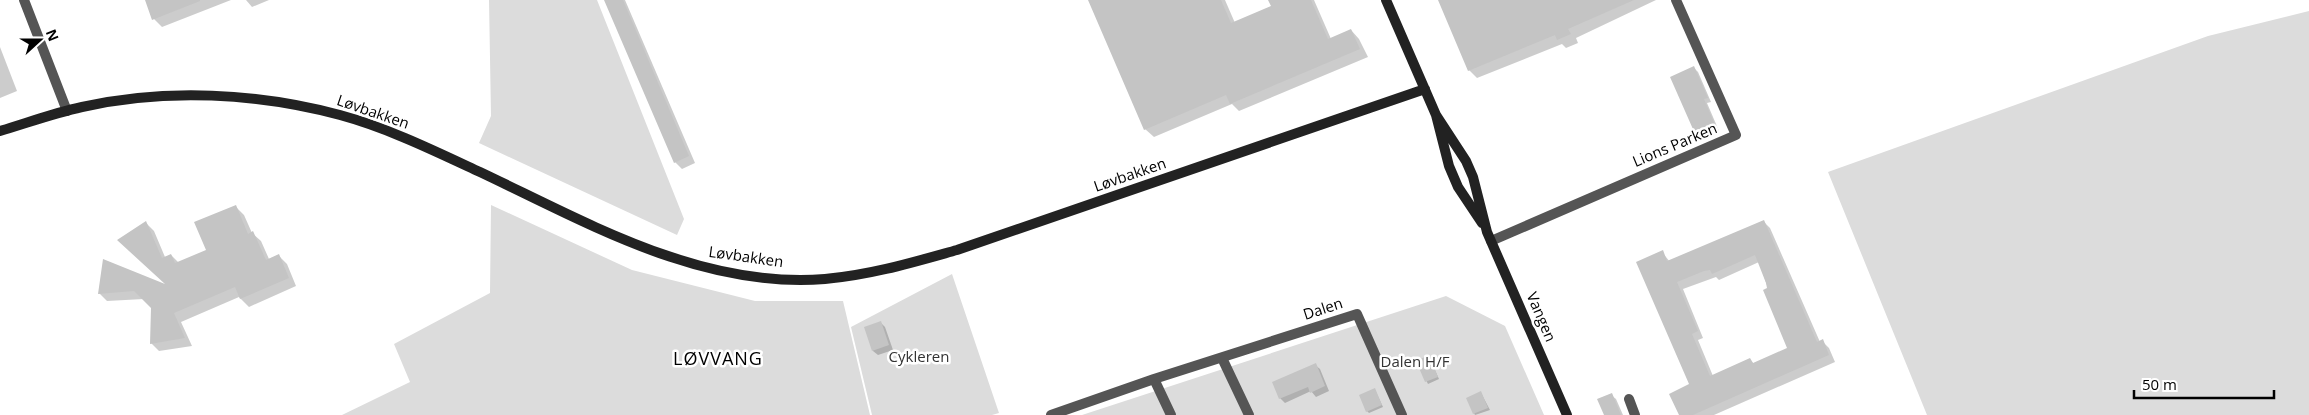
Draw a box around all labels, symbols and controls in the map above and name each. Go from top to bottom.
north arrow [15,15,65,65]
text: N [42,26,64,44]
street label: Løvbakken [334,89,412,133]
street label: Lions Parken [1629,117,1720,171]
street label: Løvbakken [1091,152,1169,196]
street label: Løvbakken [707,241,785,271]
street label: Vangen [1523,289,1561,345]
street label: Dalen [1300,292,1345,324]
district label: LØVVANG [673,346,763,370]
park label: Cykleren [889,346,949,366]
park label: Dalen H/F [1381,351,1450,371]
scale bar [2134,368,2274,400]
text: 50 m [2142,374,2177,394]

